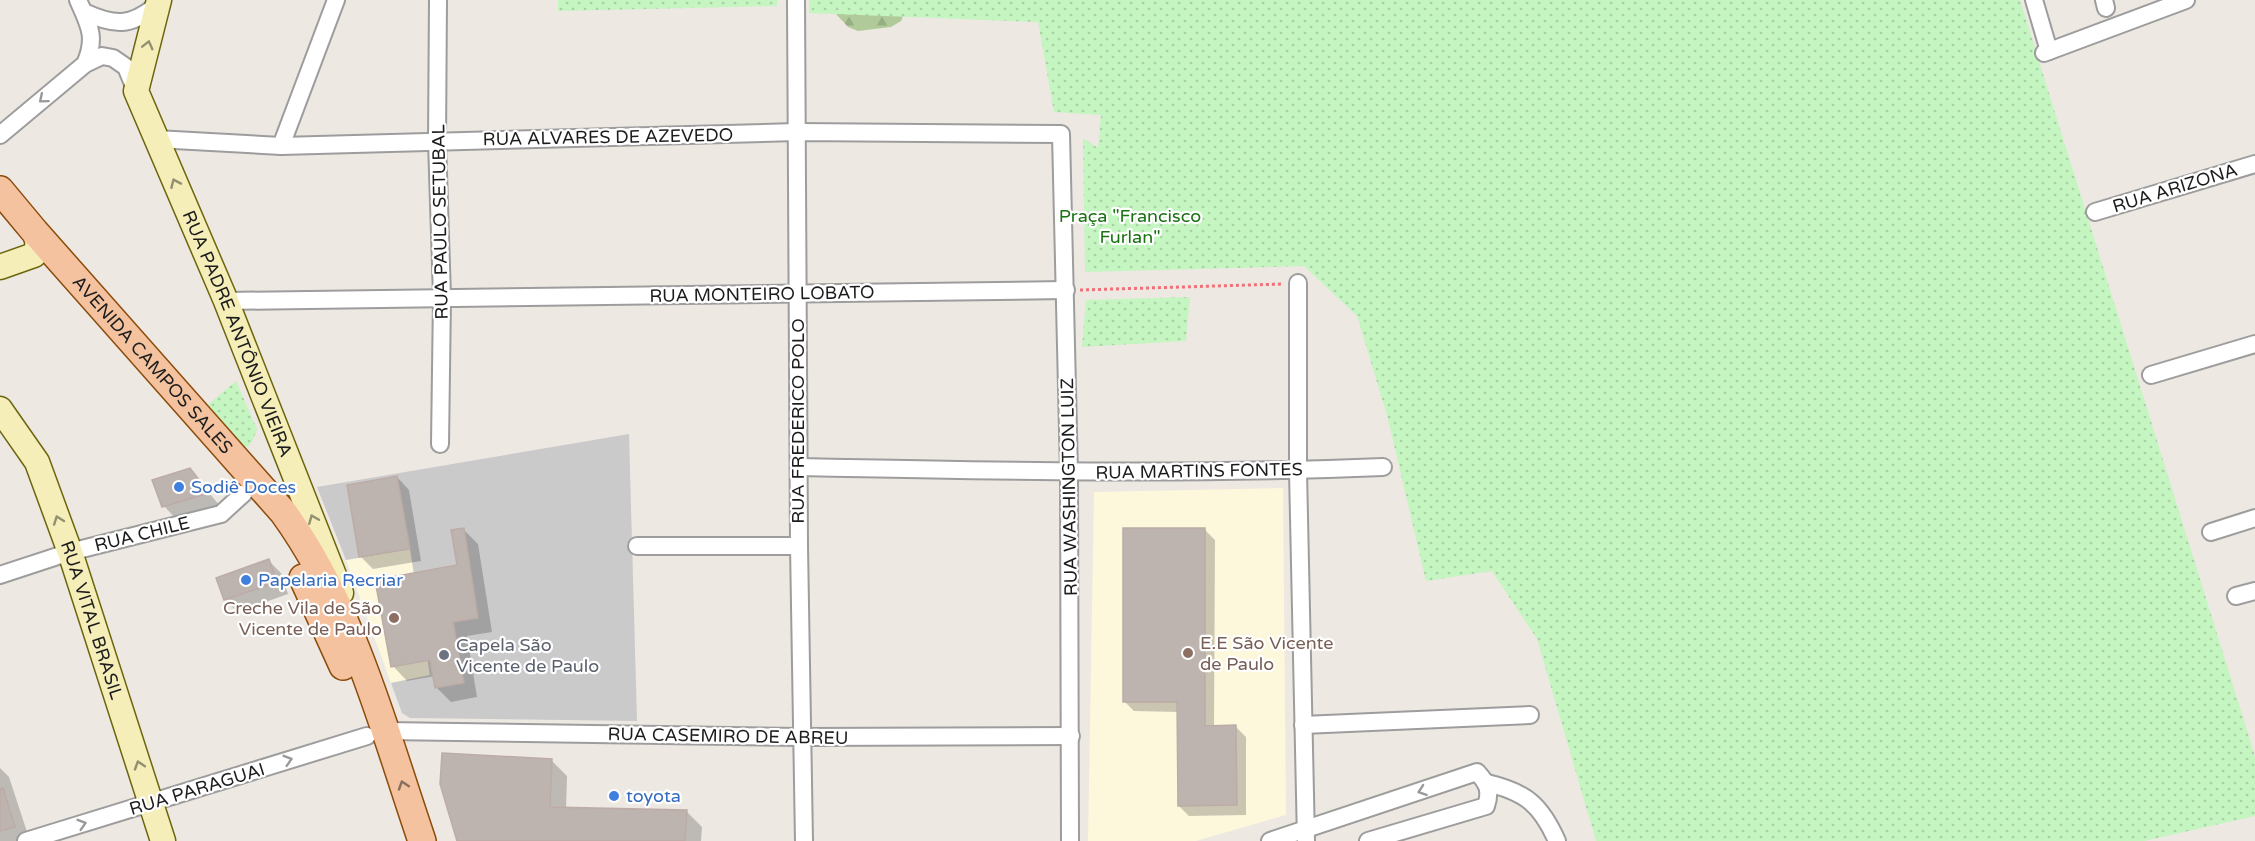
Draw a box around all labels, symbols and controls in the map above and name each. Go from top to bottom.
one-way arrow [140,41,153,51]
one-way arrow [38,92,49,103]
street label: RUA PAULO SETUBAL [427,124,453,320]
street label: RUA ALVARES DE AZEVEDO [483,124,733,150]
street label: RUA ARIZONA [2110,159,2240,217]
one-way arrow [170,178,182,189]
park label: Praça "Francisco Furlan" [1059,205,1201,248]
street label: RUA PADRE ANTÔNIO VIEIRA [178,207,297,460]
street label: AVENIDA CAMPOS SALES [68,271,237,458]
street label: RUA MONTEIRO LOBATO [649,281,875,307]
street label: RUA FREDERICO POLO [787,318,809,524]
street label: RUA WASHINGTON LUIZ [1056,378,1082,596]
street label: RUA MARTINS FONTES [1095,458,1303,484]
place label: Sodiê Doces [191,476,296,498]
marker: Sodiê Doces [172,480,186,494]
street label: RUA CHILE [92,512,192,556]
one-way arrow [308,514,320,525]
one-way arrow [53,515,66,526]
street label: RUA VITAL BRASIL [56,538,128,703]
place label: Papelaria Recriar [258,569,403,591]
marker: Papelaria Recriar [239,573,253,587]
place label: Creche Vila de São Vicente de Paulo [223,597,382,640]
marker: Creche Vila de São Vicente de Paulo [387,611,401,625]
place label: E.E São Vicente de Paulo [1200,632,1333,675]
place label: Capela São Vicente de Paulo [456,634,599,677]
marker: E.E São Vicente de Paulo [1181,646,1195,660]
marker: Capela São Vicente de Paulo [437,648,451,662]
street label: RUA CASEMIRO DE ABREU [607,723,849,749]
one-way arrow [282,755,293,768]
street label: RUA PARAGUAI [127,758,267,820]
one-way arrow [134,760,147,771]
one-way arrow [398,781,410,791]
one-way arrow [1417,784,1428,796]
place label: toyota [626,785,681,807]
marker: toyota [607,789,621,803]
one-way arrow [76,819,87,831]

